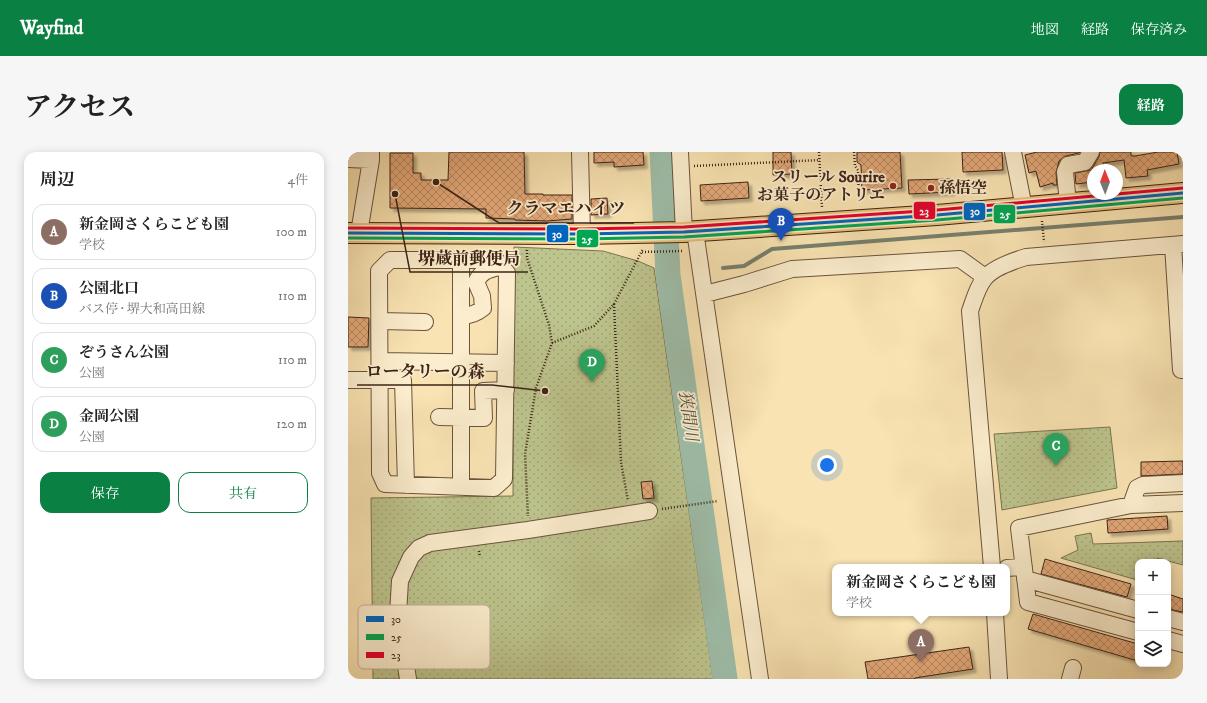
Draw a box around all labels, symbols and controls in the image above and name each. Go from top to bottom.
text: Wayfind [20,17,83,40]
text: 地図 [1031,21,1059,39]
text: 経路 [1081,21,1109,39]
text: 保存済み [1131,21,1187,39]
button: 経路 [1119,84,1183,125]
text: アクセス [24,90,135,125]
north arrow [1087,164,1123,200]
place label: スリール Sourire お菓子のアトリエ [757,167,885,205]
text: 周辺 [40,169,74,191]
text: 4件 [288,172,308,188]
place label: 孫悟空 [939,178,987,198]
marker: スリール Sourire お菓子のアトリエ [888,181,898,191]
marker: 孫悟空 [926,183,936,193]
callout: クラマエハイツ [499,194,634,223]
text: クラマエハイツ [507,198,626,220]
line badge: 23 [913,201,936,220]
line badge: 30 [963,202,986,221]
line badge: 25 [993,204,1016,224]
text: 23 [919,205,929,219]
text: 30 [970,205,980,219]
pin: B [768,208,794,241]
text: 25 [1000,208,1011,222]
text: 新金岡さくらこども園 [79,215,229,234]
text: A [50,224,58,240]
text: 100 m [276,224,307,240]
line badge: 30 [546,224,569,243]
text: 30 [552,228,562,242]
line badge: 25 [576,229,599,248]
text: 25 [582,233,593,247]
text: 学校 [79,237,105,253]
callout: 堺蔵前郵便局 [410,243,528,272]
text: 堺蔵前郵便局 [418,248,520,270]
text: 公園北口 [79,279,139,298]
text: B [50,288,58,304]
text: 110 m [278,288,307,304]
text: バス停 · 堺大和高田線 [79,301,205,317]
text: ぞうさん公園 [79,343,169,362]
pin: D [579,349,605,382]
text: C [50,352,58,368]
text: 110 m [278,352,307,368]
callout: ロータリーの森 [357,356,492,385]
text: ロータリーの森 [366,361,485,383]
text: 公園 [79,365,105,381]
water label: 狭間川 [674,389,703,445]
text: 金岡公園 [79,407,139,426]
text: D [49,416,59,432]
text: 120 m [276,416,307,432]
text: 公園 [79,429,105,445]
pin: C [1043,433,1069,466]
your location [817,455,837,475]
button: 保存 [40,472,170,513]
button: 共有 [178,472,308,513]
map controls [1135,559,1171,667]
button: + [1135,559,1171,595]
popup [832,564,1010,616]
text: 新金岡さくらこども園 [846,573,996,592]
text: 学校 [846,595,872,611]
button: − [1135,595,1171,631]
legend [358,605,490,669]
text: 30 [391,613,401,627]
pin: A [908,629,934,662]
text: 25 [391,631,402,645]
button: layers [1135,631,1171,667]
text: 23 [391,649,401,663]

